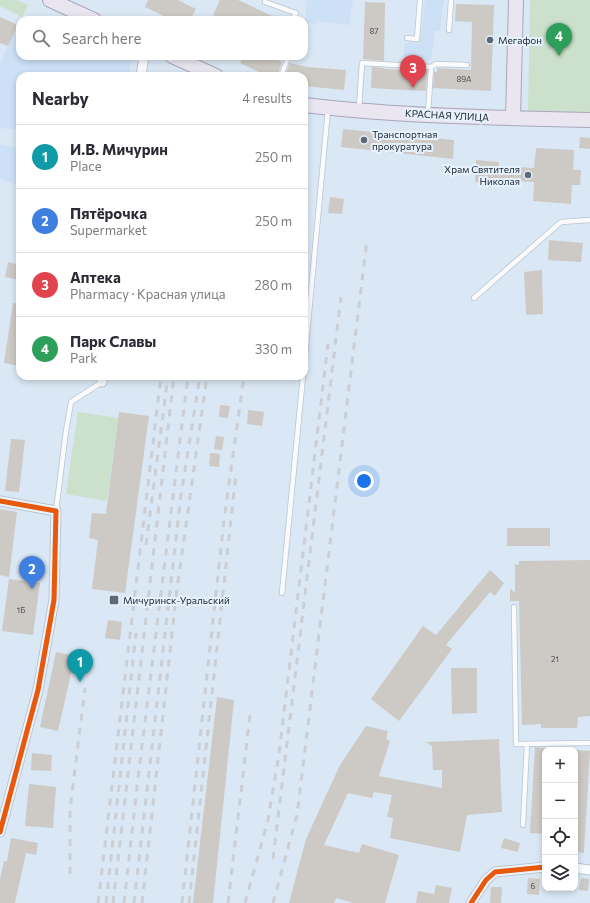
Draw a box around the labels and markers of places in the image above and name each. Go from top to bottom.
pin: 4 [546,23,572,56]
place label: Мегафон [498,34,542,46]
marker: Мегафон [485,35,495,45]
pin: 3 [400,55,426,88]
place label: Транспортная прокуратура [372,128,438,152]
marker: Транспортная прокуратура [359,135,369,145]
place label: Храм Святителя Николая [444,163,520,187]
marker: Храм Святителя Николая [523,170,533,180]
pin: 2 [19,556,45,589]
marker: Мичуринск-Уральский [108,594,120,606]
place label: Мичуринск-Уральский [123,594,230,606]
pin: 1 [67,649,93,682]

